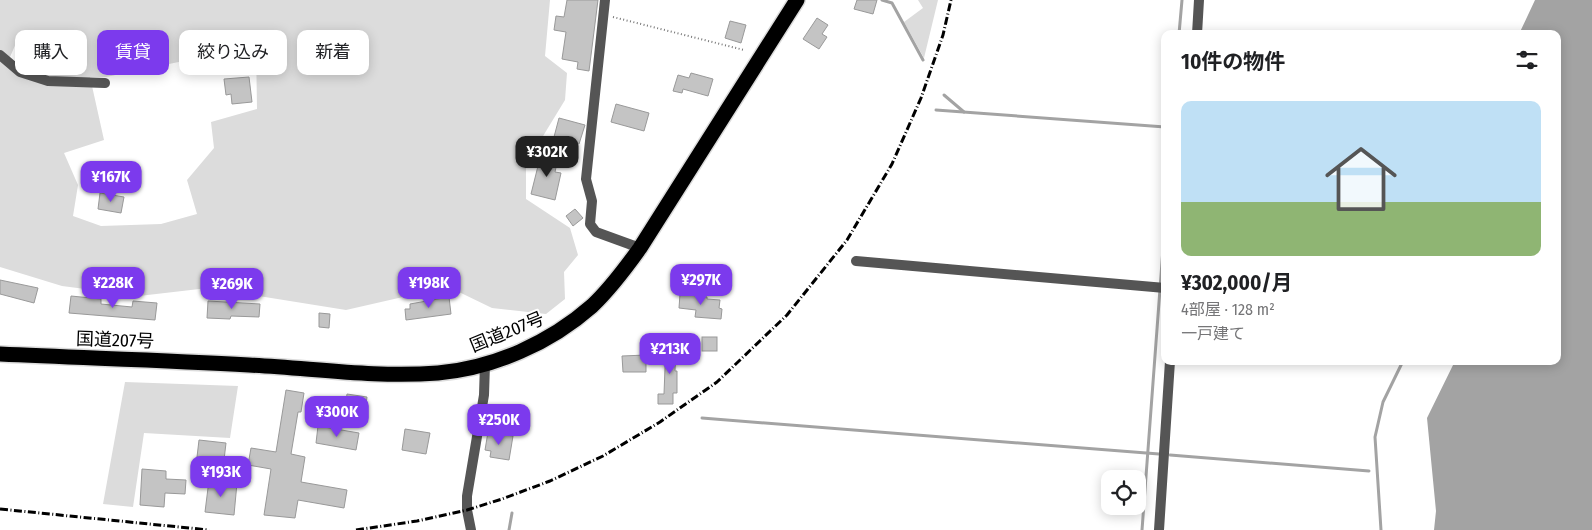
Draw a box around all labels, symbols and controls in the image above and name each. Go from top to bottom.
chip: 購入 [15,30,87,75]
chip: 賃貸 [97,30,169,75]
chip: 絞り込み [179,30,287,75]
chip: 新着 [297,30,369,75]
icon: filters [1513,46,1541,74]
text: 10件の物件 [1181,49,1285,75]
icon: home [1316,134,1406,224]
pin: ¥302K [512,136,582,178]
text: ¥302K [527,142,567,161]
pin: ¥167K [76,160,146,203]
text: ¥167K [92,167,130,186]
pin: ¥297K [666,264,736,306]
pin: ¥228K [78,266,148,309]
pin: ¥198K [394,266,464,309]
pin: ¥269K [197,268,267,310]
text: ¥297K [681,270,721,289]
text: ¥302,000/月 [1181,270,1292,296]
text: ¥228K [93,273,133,292]
text: ¥198K [409,273,449,292]
text: ¥269K [211,274,253,293]
text: 4部屋 · 128 m² [1181,300,1275,319]
street label: 国道207号 [467,307,547,357]
text: 一戸建て [1181,324,1245,343]
street label: 国道207号 [75,328,155,352]
pin: ¥213K [635,332,705,375]
text: ¥213K [651,339,689,358]
pin: ¥300K [302,396,372,438]
text: ¥300K [316,402,358,421]
pin: ¥250K [464,404,534,446]
text: ¥250K [478,410,520,429]
pin: ¥193K [186,456,256,498]
text: ¥193K [201,462,241,481]
map controls [1101,470,1146,515]
button: locate [1101,470,1146,515]

